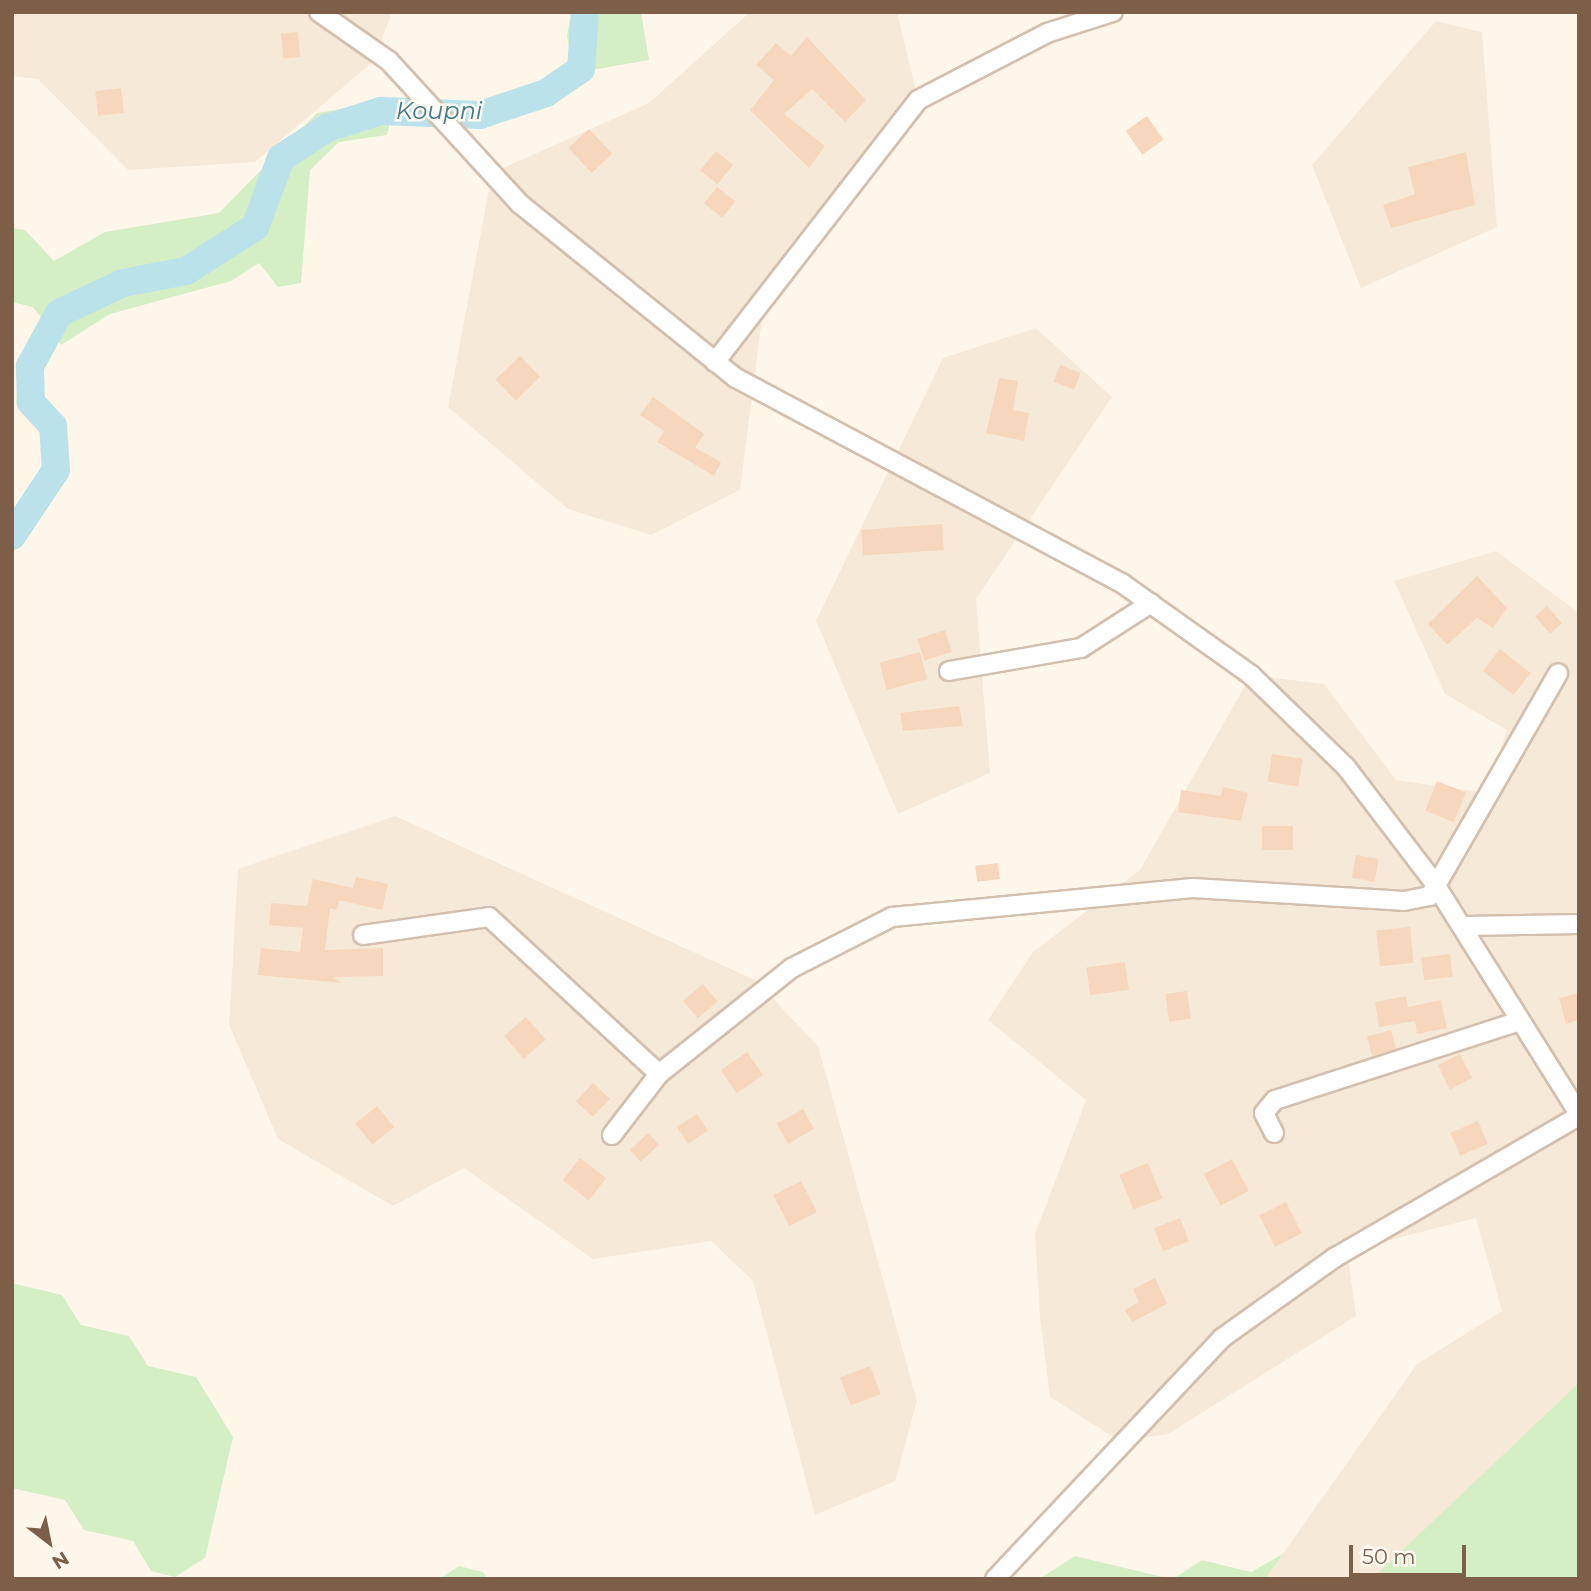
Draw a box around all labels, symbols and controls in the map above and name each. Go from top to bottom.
water label: Koupni [396,97,482,125]
north arrow [14,1507,84,1577]
scale bar [1353,1532,1470,1576]
text: 50 m [1362,1544,1416,1569]
text: N [48,1546,73,1574]

